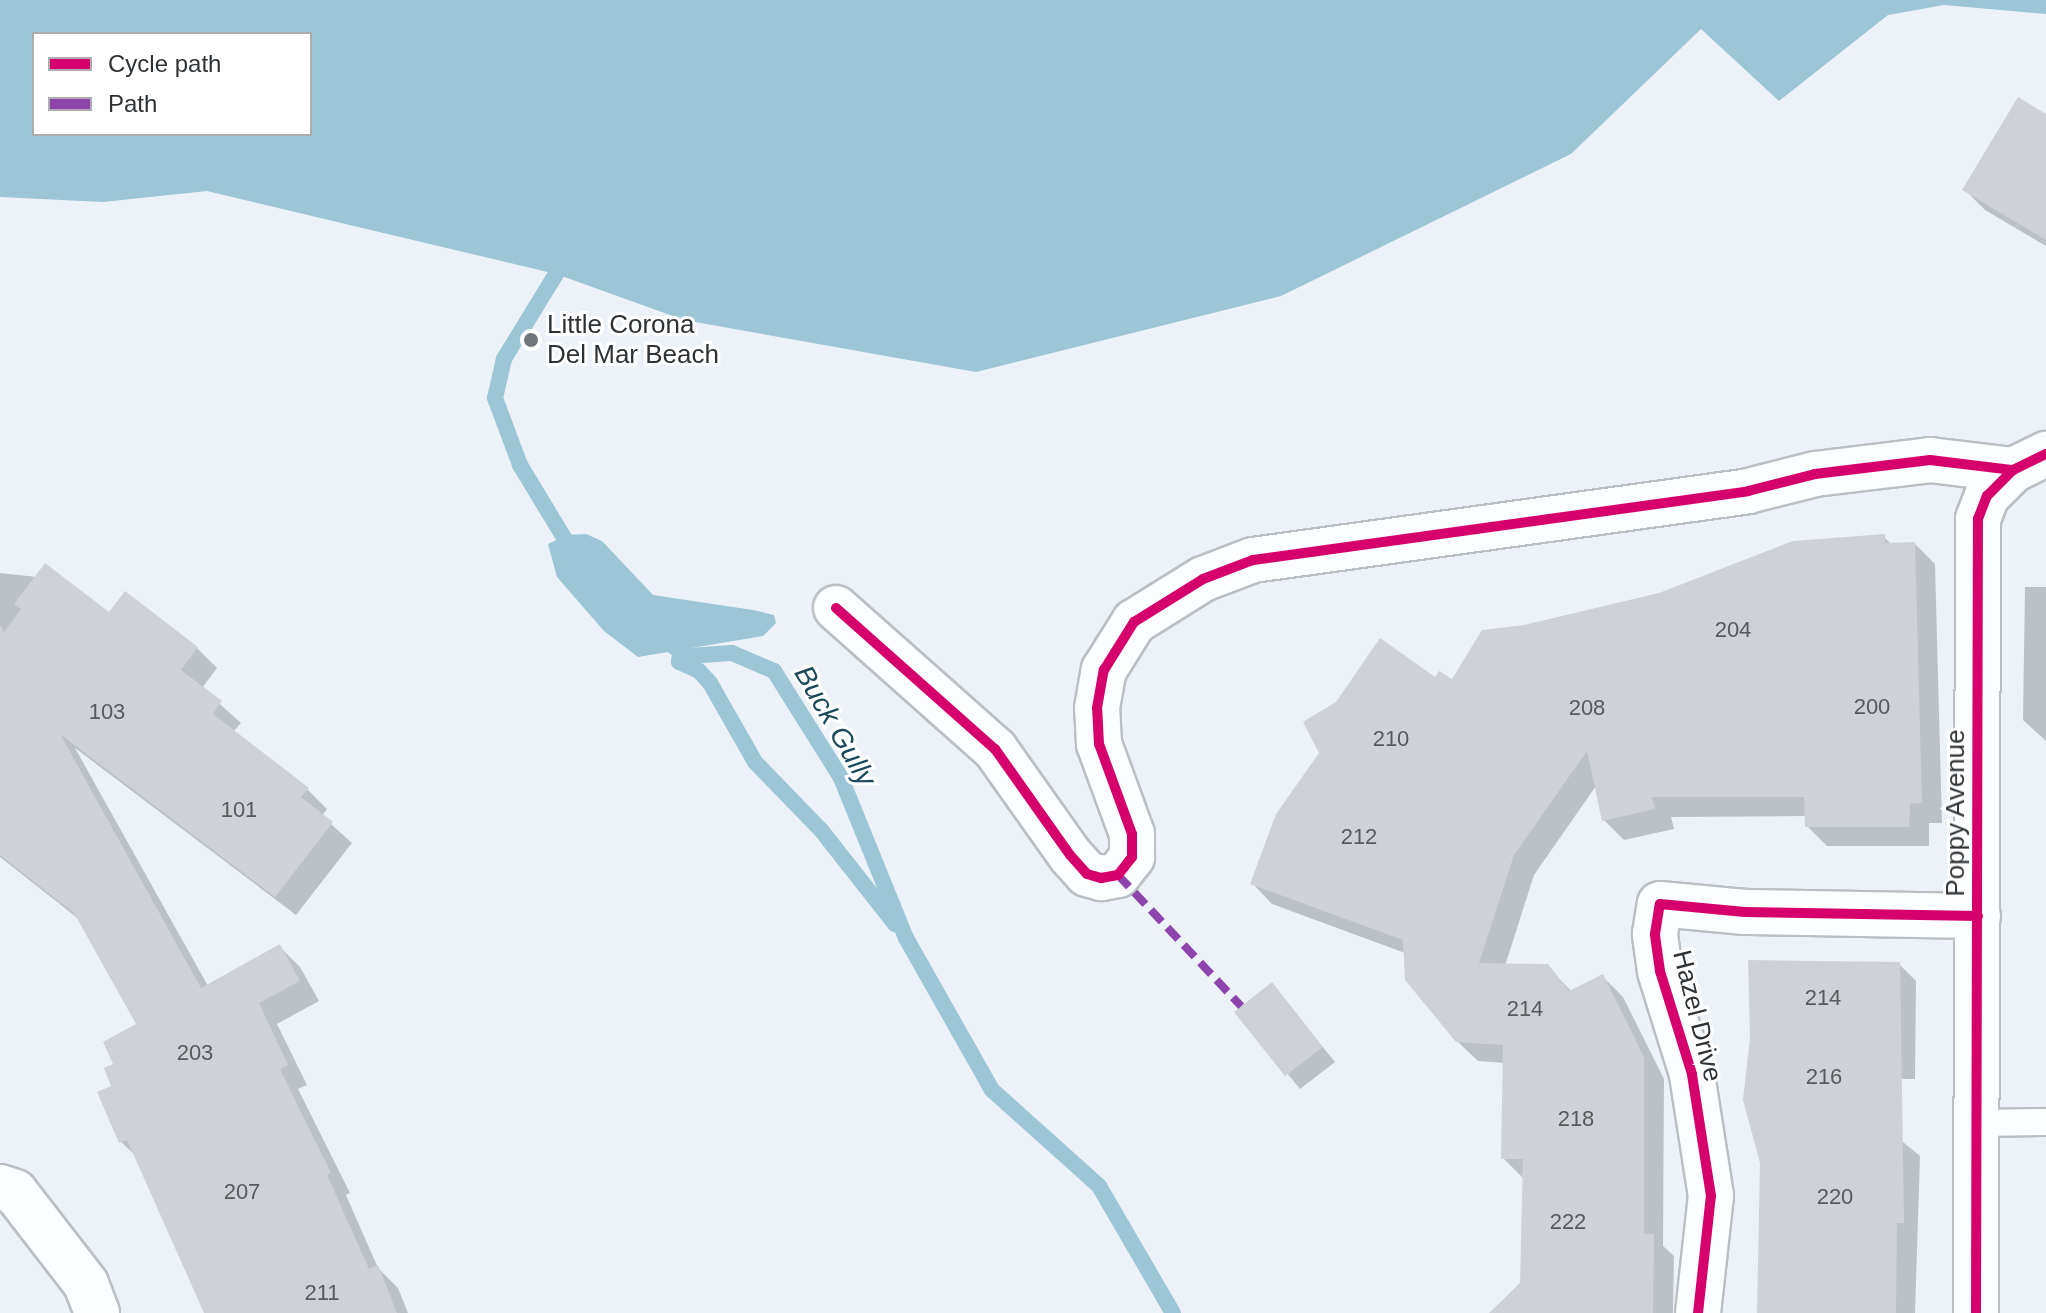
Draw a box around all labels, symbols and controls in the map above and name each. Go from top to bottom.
legend [32,32,312,136]
text: Cycle path [108,50,221,77]
text: Path [108,90,157,117]
place label: Little Corona Del Mar Beach [547,309,719,370]
marker: Little Corona Del Mar Beach [522,331,540,349]
house number: 204 [1715,617,1751,643]
water label: Buck Gully [787,660,883,792]
house number: 200 [1854,694,1890,720]
house number: 208 [1569,695,1605,721]
house number: 103 [89,699,125,725]
house number: 210 [1373,726,1409,752]
street label: Poppy Avenue [1940,729,1972,897]
house number: 101 [221,797,257,823]
house number: 212 [1341,824,1377,850]
street label: Hazel Drive [1666,947,1728,1085]
house number: 214 [1805,985,1841,1011]
house number: 214 [1507,996,1543,1022]
house number: 203 [177,1040,213,1066]
house number: 216 [1806,1064,1842,1090]
house number: 218 [1558,1106,1594,1132]
house number: 207 [224,1179,260,1205]
house number: 220 [1817,1184,1853,1210]
house number: 222 [1550,1209,1586,1235]
house number: 211 [304,1280,340,1306]

